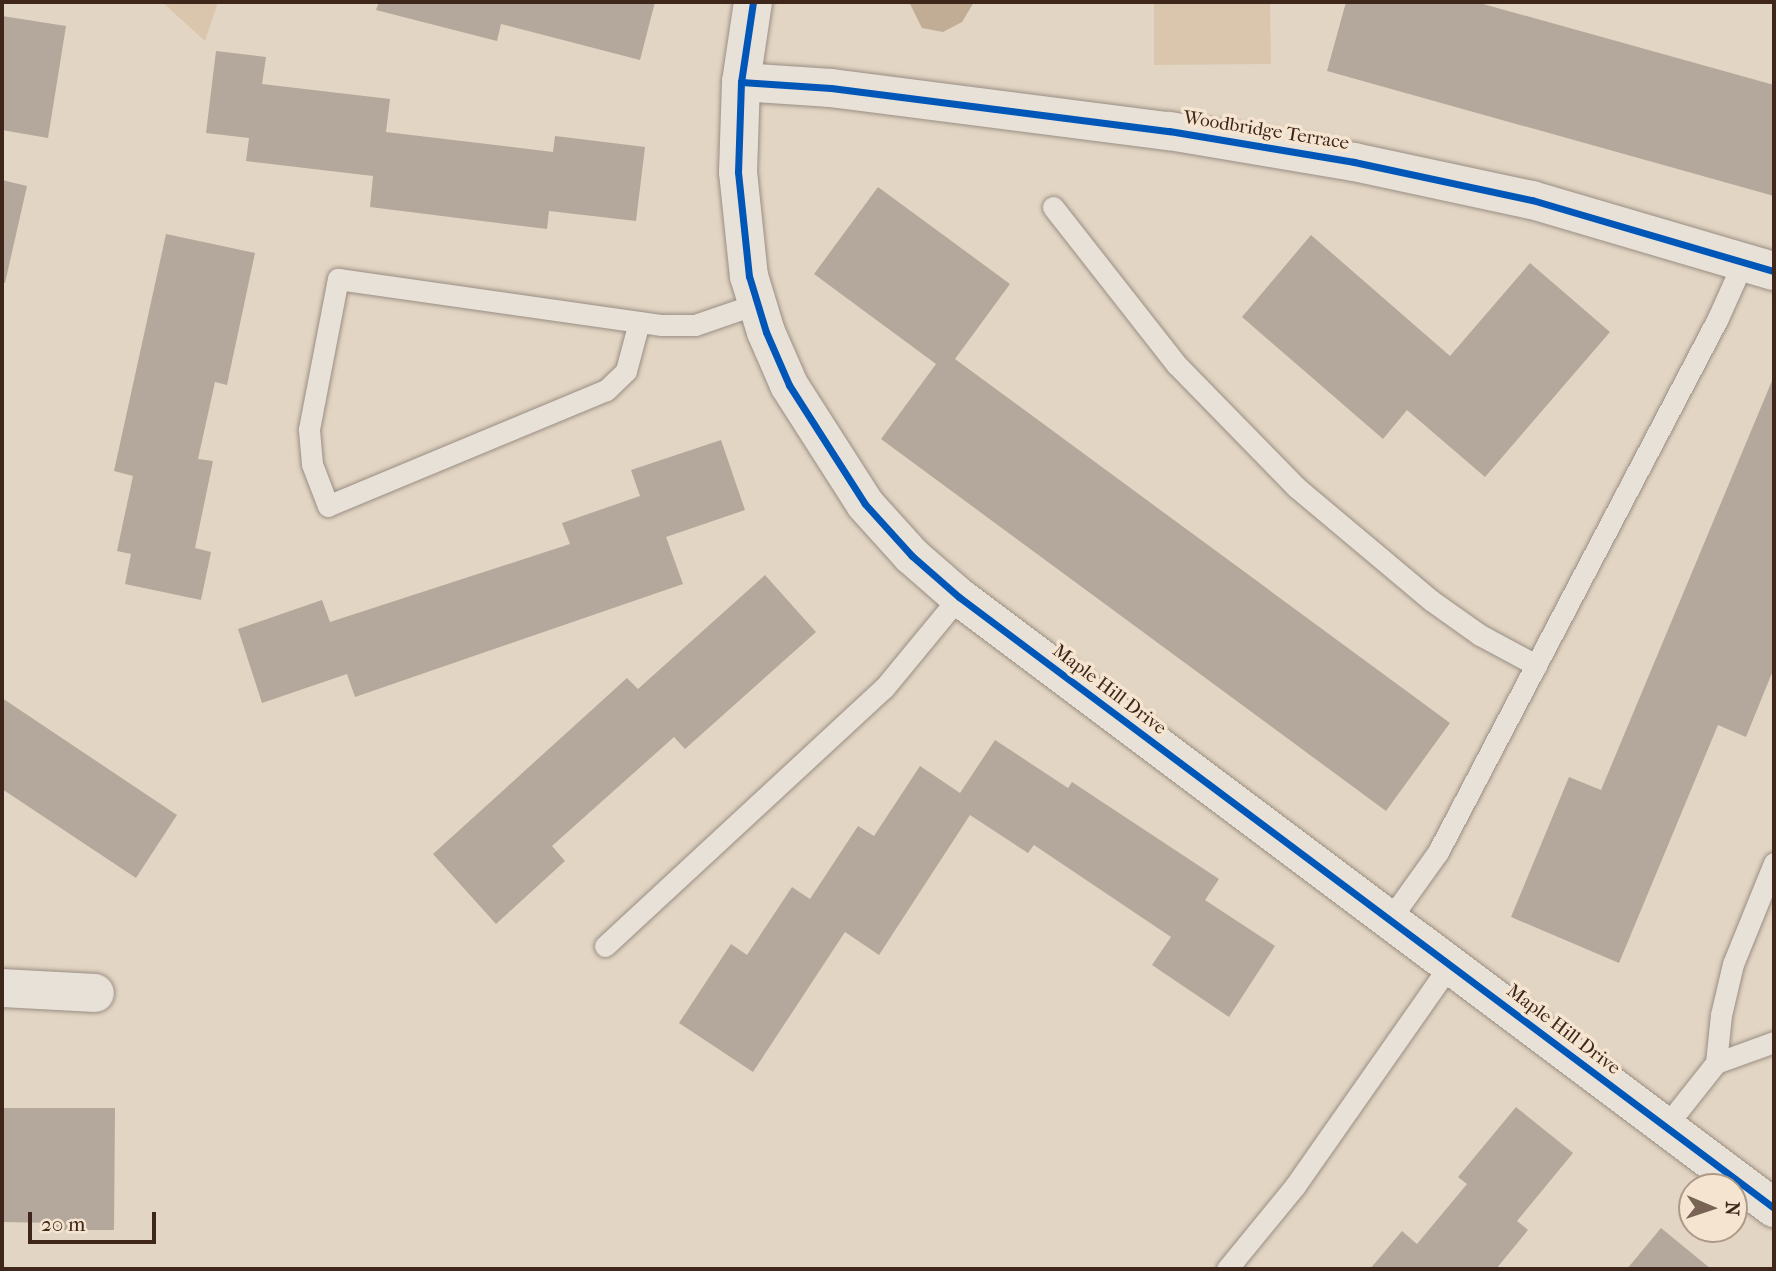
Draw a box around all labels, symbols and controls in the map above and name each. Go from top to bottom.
street label: Woodbridge Terrace [1181,107,1351,155]
street label: Maple Hill Drive [1048,640,1170,740]
street label: Maple Hill Drive [1502,980,1624,1080]
north arrow [1678,1173,1748,1243]
scale bar [32,1198,159,1242]
text: N [1721,1201,1743,1216]
text: 20 m [41,1212,85,1236]

